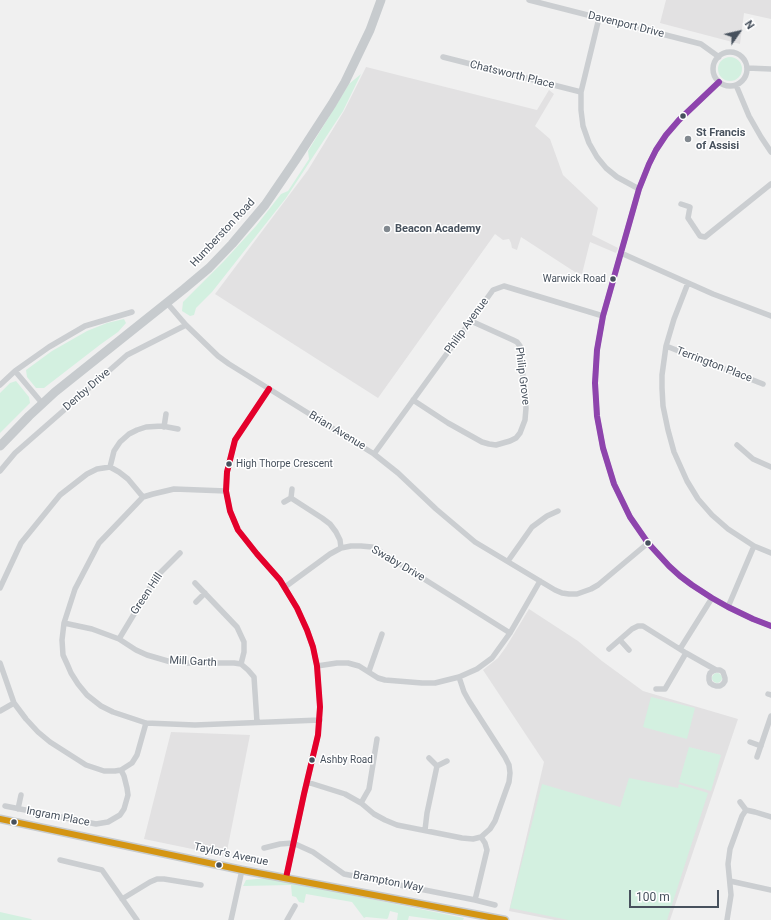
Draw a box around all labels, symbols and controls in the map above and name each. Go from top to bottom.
street label: Davenport Drive [587,9,665,41]
north arrow [719,12,759,52]
text: N [742,18,757,32]
street label: Chatsworth Place [468,58,556,92]
unlabelled marker [678,111,688,121]
place label: St Francis of Assisi [696,126,745,152]
marker: St Francis of Assisi [683,134,693,144]
street label: Humberston Road [188,196,258,270]
place label: Beacon Academy [395,222,481,236]
marker: Beacon Academy [382,224,392,234]
place label: Warwick Road [543,273,606,285]
marker: Warwick Road [608,274,618,284]
street label: Philip Avenue [442,295,492,357]
street label: Terrington Place [674,345,754,385]
street label: Philip Grove [512,346,532,406]
street label: Denby Drive [61,366,113,414]
street label: Brian Avenue [306,409,368,453]
place label: High Thorpe Crescent [236,458,333,470]
marker: High Thorpe Crescent [224,459,234,469]
unlabelled marker [643,538,653,548]
street label: Swaby Drive [369,543,427,585]
street label: Green Hill [128,571,166,617]
street label: Mill Garth [169,654,217,670]
place label: Ashby Road [320,754,373,766]
marker: Ashby Road [307,755,317,765]
street label: Ingram Place [25,804,91,830]
unlabelled marker [9,817,19,827]
street label: Taylor's Avenue [193,841,269,869]
unlabelled marker [214,860,224,870]
street label: Brampton Way [352,869,424,895]
scale bar [631,882,721,908]
text: 100 m [636,890,670,904]

